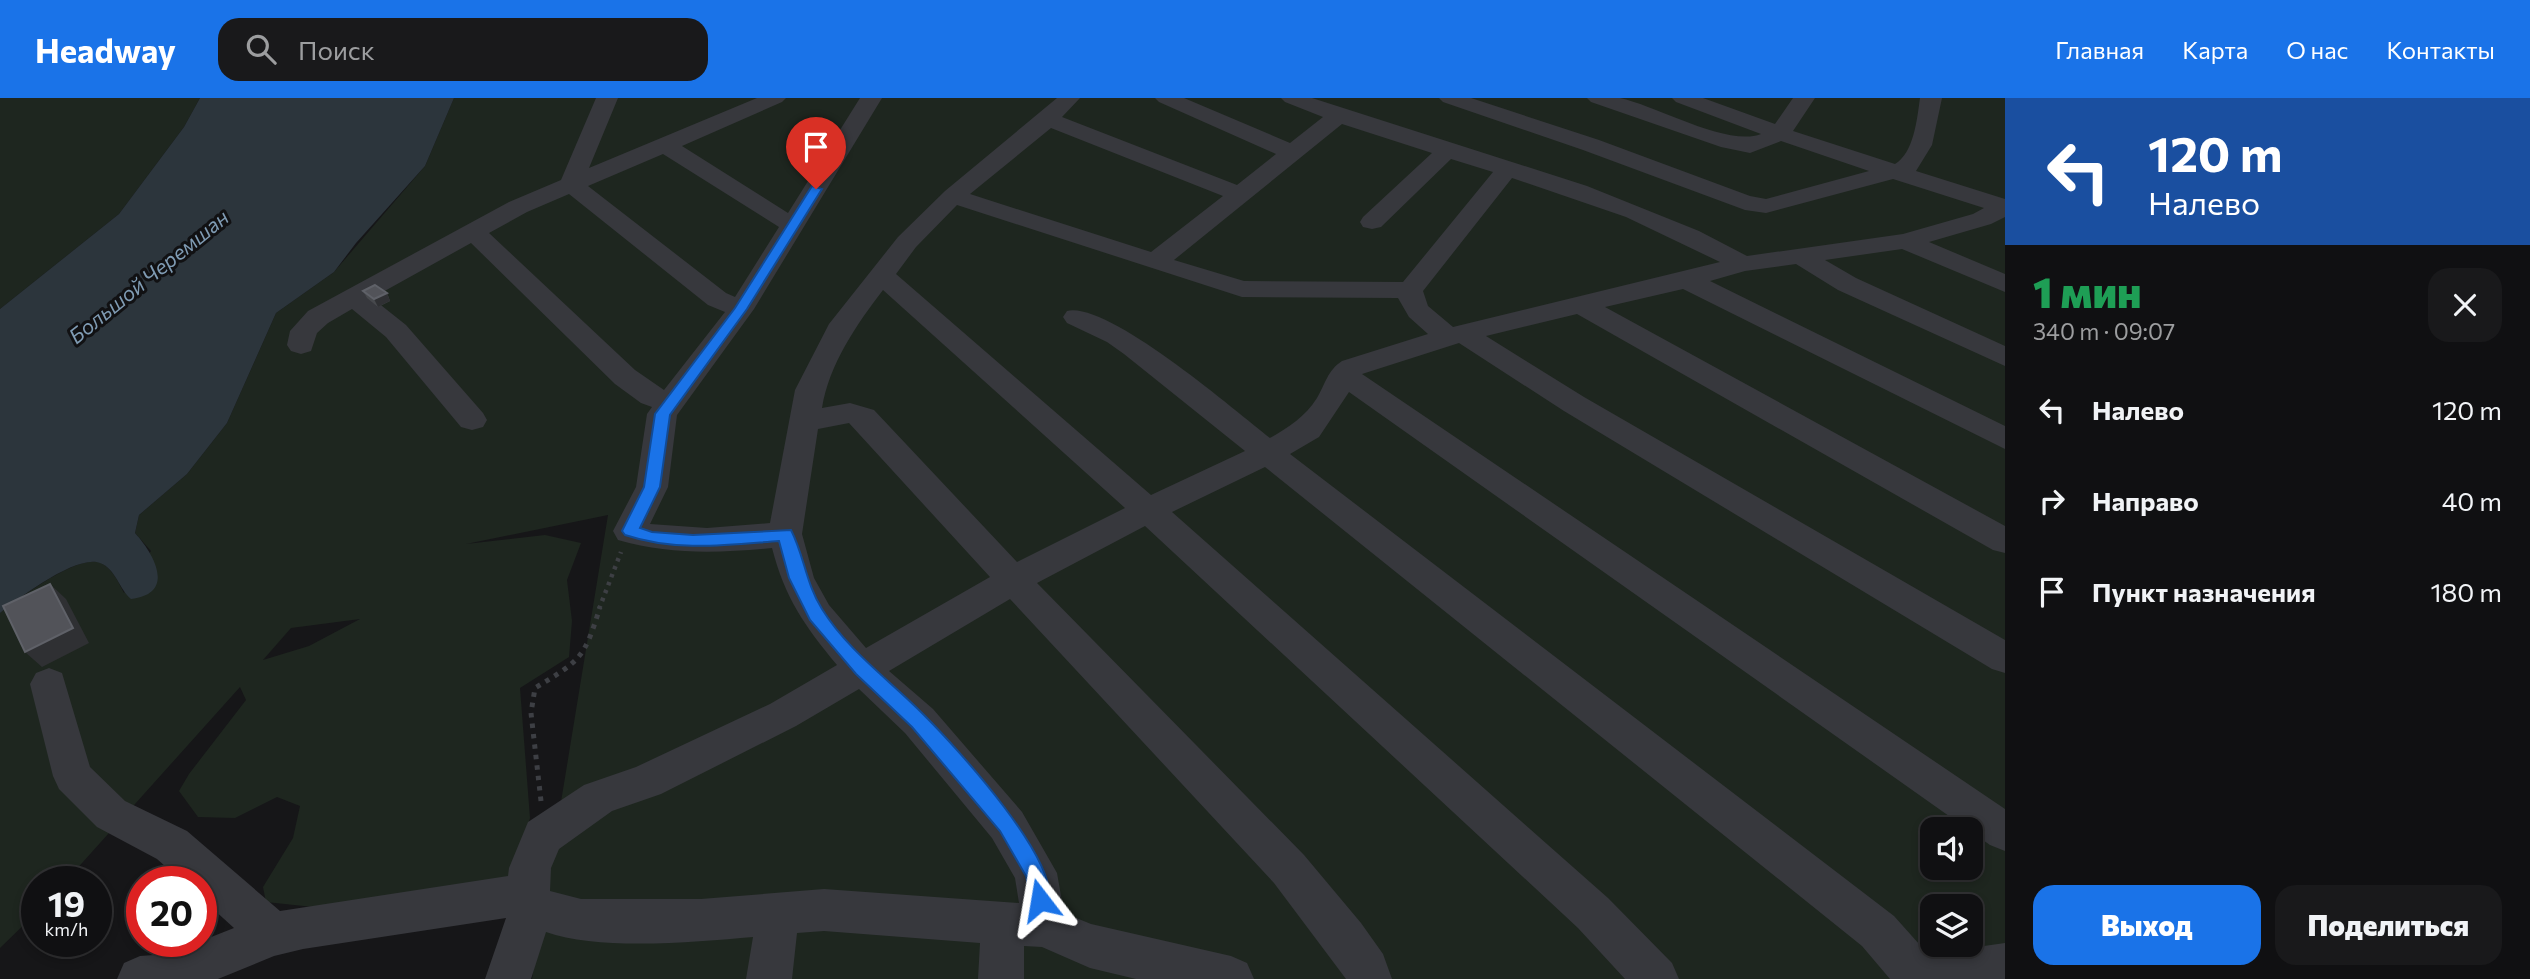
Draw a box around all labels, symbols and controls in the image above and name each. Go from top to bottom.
search box [218,18,708,81]
text: Headway [35,29,176,70]
icon: search [242,30,280,68]
text: Поиск [298,34,375,65]
text: Главная [2055,35,2144,64]
text: Карта [2182,35,2248,64]
text: О нас [2286,35,2348,64]
text: Контакты [2386,35,2495,64]
pin [786,117,846,189]
text: 120 m [2148,122,2282,182]
icon: left [2033,126,2124,217]
icon: arrive [797,128,835,166]
text: Налево [2148,182,2260,222]
water label: Большой Черемшан [63,204,233,348]
text: 1 мин [2033,265,2142,317]
button: close [2428,268,2502,342]
text: 340 m · 09:07 [2033,317,2175,345]
icon: left [2033,391,2071,429]
text: Налево [2092,394,2184,425]
text: 120 m [2432,394,2502,425]
icon: right [2033,482,2071,520]
text: Направо [2092,485,2199,516]
text: 40 m [2442,485,2502,516]
icon: arrive [2033,573,2071,611]
text: Пункт назначения [2092,576,2316,607]
text: 180 m [2430,576,2502,607]
map controls [1920,817,1983,957]
button: sound [1920,817,1983,880]
position arrow [1003,863,1077,937]
speed limit sign: 20 [126,866,217,957]
text: 19 [48,881,85,924]
button: Выход [2033,885,2261,965]
button: Поделиться [2275,885,2502,965]
button: layers [1920,894,1983,957]
text: km/h [45,918,88,940]

